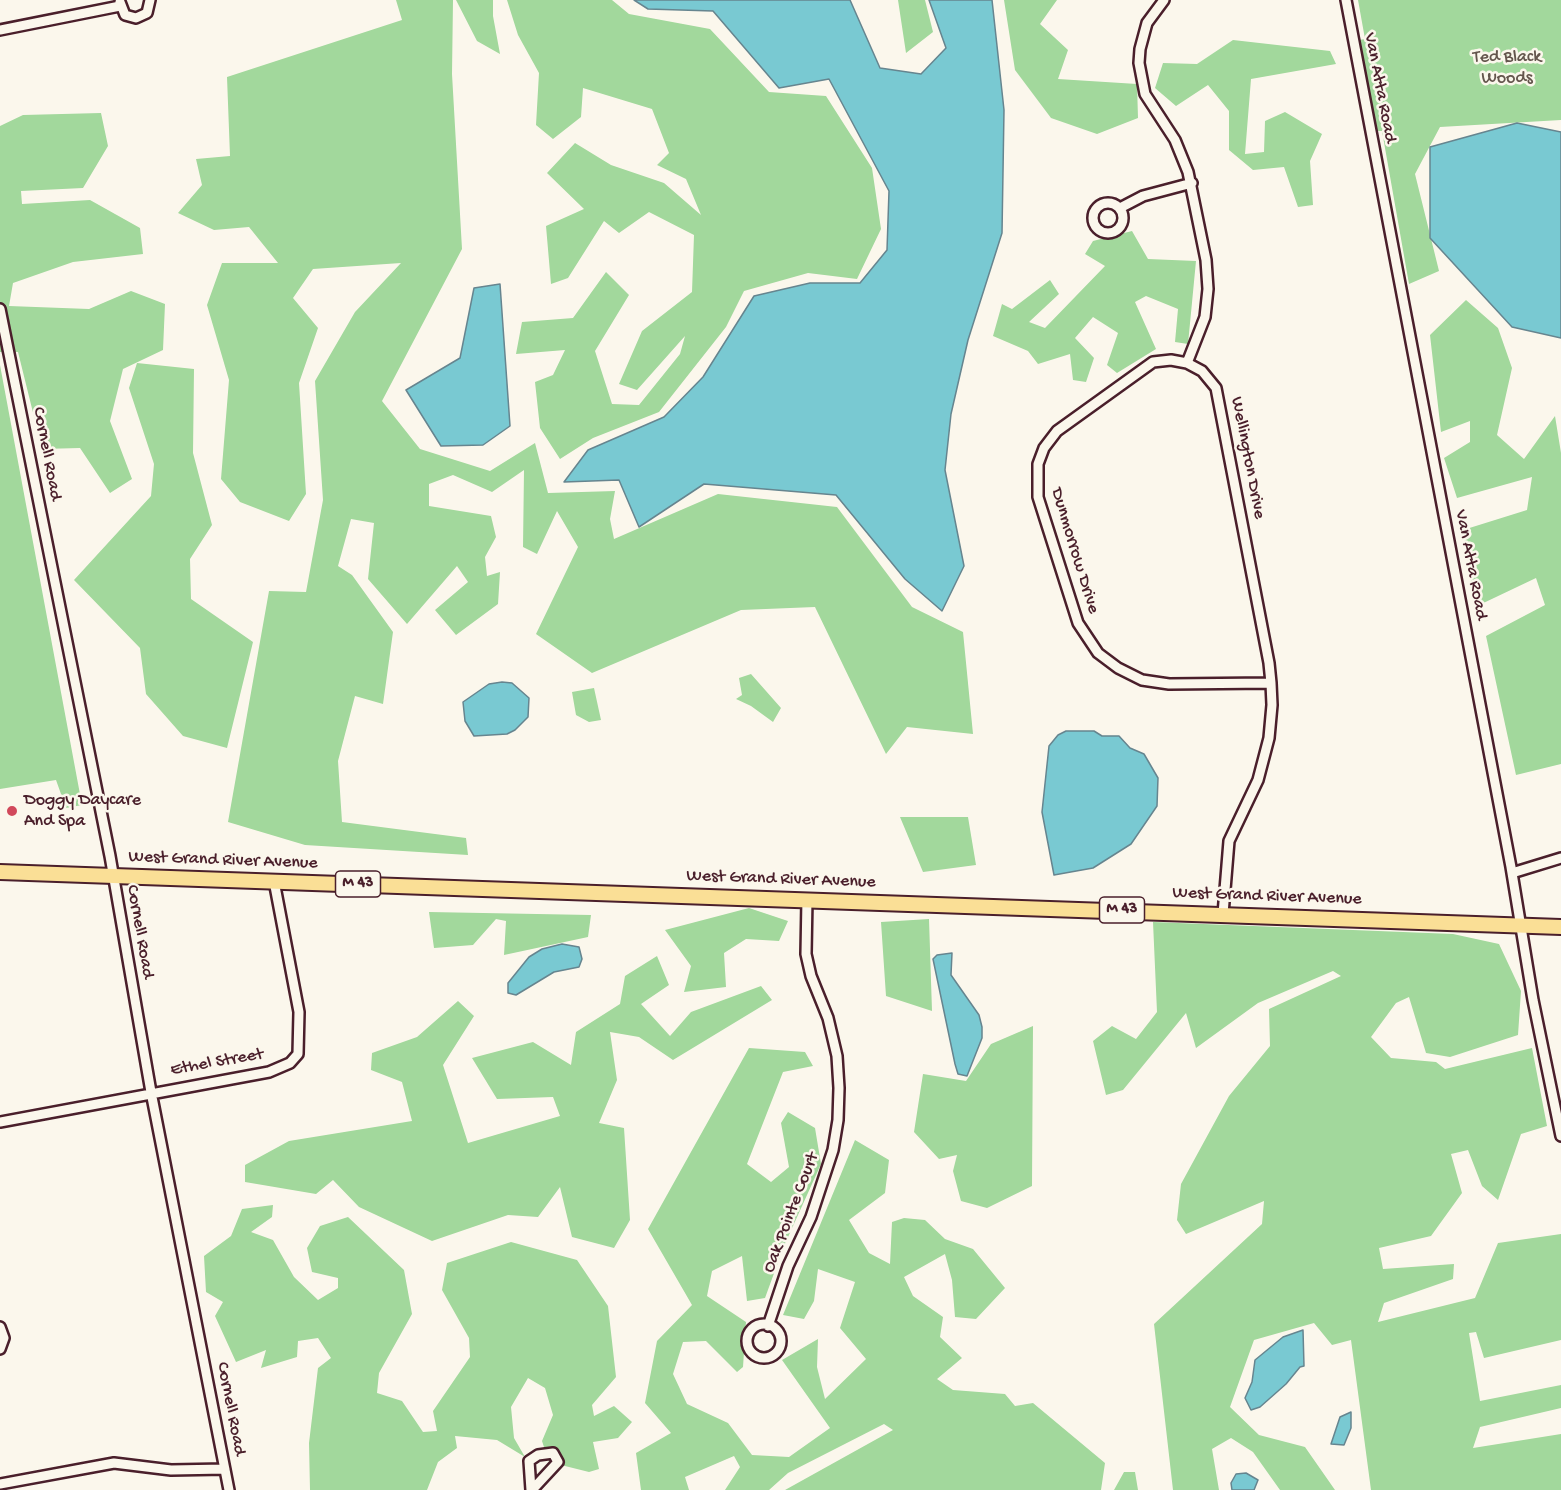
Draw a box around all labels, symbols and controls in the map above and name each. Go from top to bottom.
street label: Van Atta Road [1358,31,1400,145]
park label: Ted Black Woods [1473,47,1541,90]
street label: Wellington Drive [1225,395,1269,521]
street label: Cornell Road [26,405,66,503]
street label: Dunmorrow Drive [1045,485,1103,617]
street label: Van Atta Road [1449,508,1491,622]
place label: Doggy Daycare And Spa [24,790,141,832]
marker: Doggy Daycare And Spa [5,804,19,818]
street label: West Grand River Avenue [128,847,318,875]
street label: West Grand River Avenue [686,866,876,894]
road number: M 43 [336,871,380,897]
street label: Cornell Road [120,883,158,981]
street label: West Grand River Avenue [1172,883,1362,911]
road number: M 43 [1100,897,1144,923]
street label: Ethel Street [169,1044,265,1082]
street label: Oak Pointe Court [759,1150,825,1276]
street label: Cornell Road [210,1360,250,1458]

